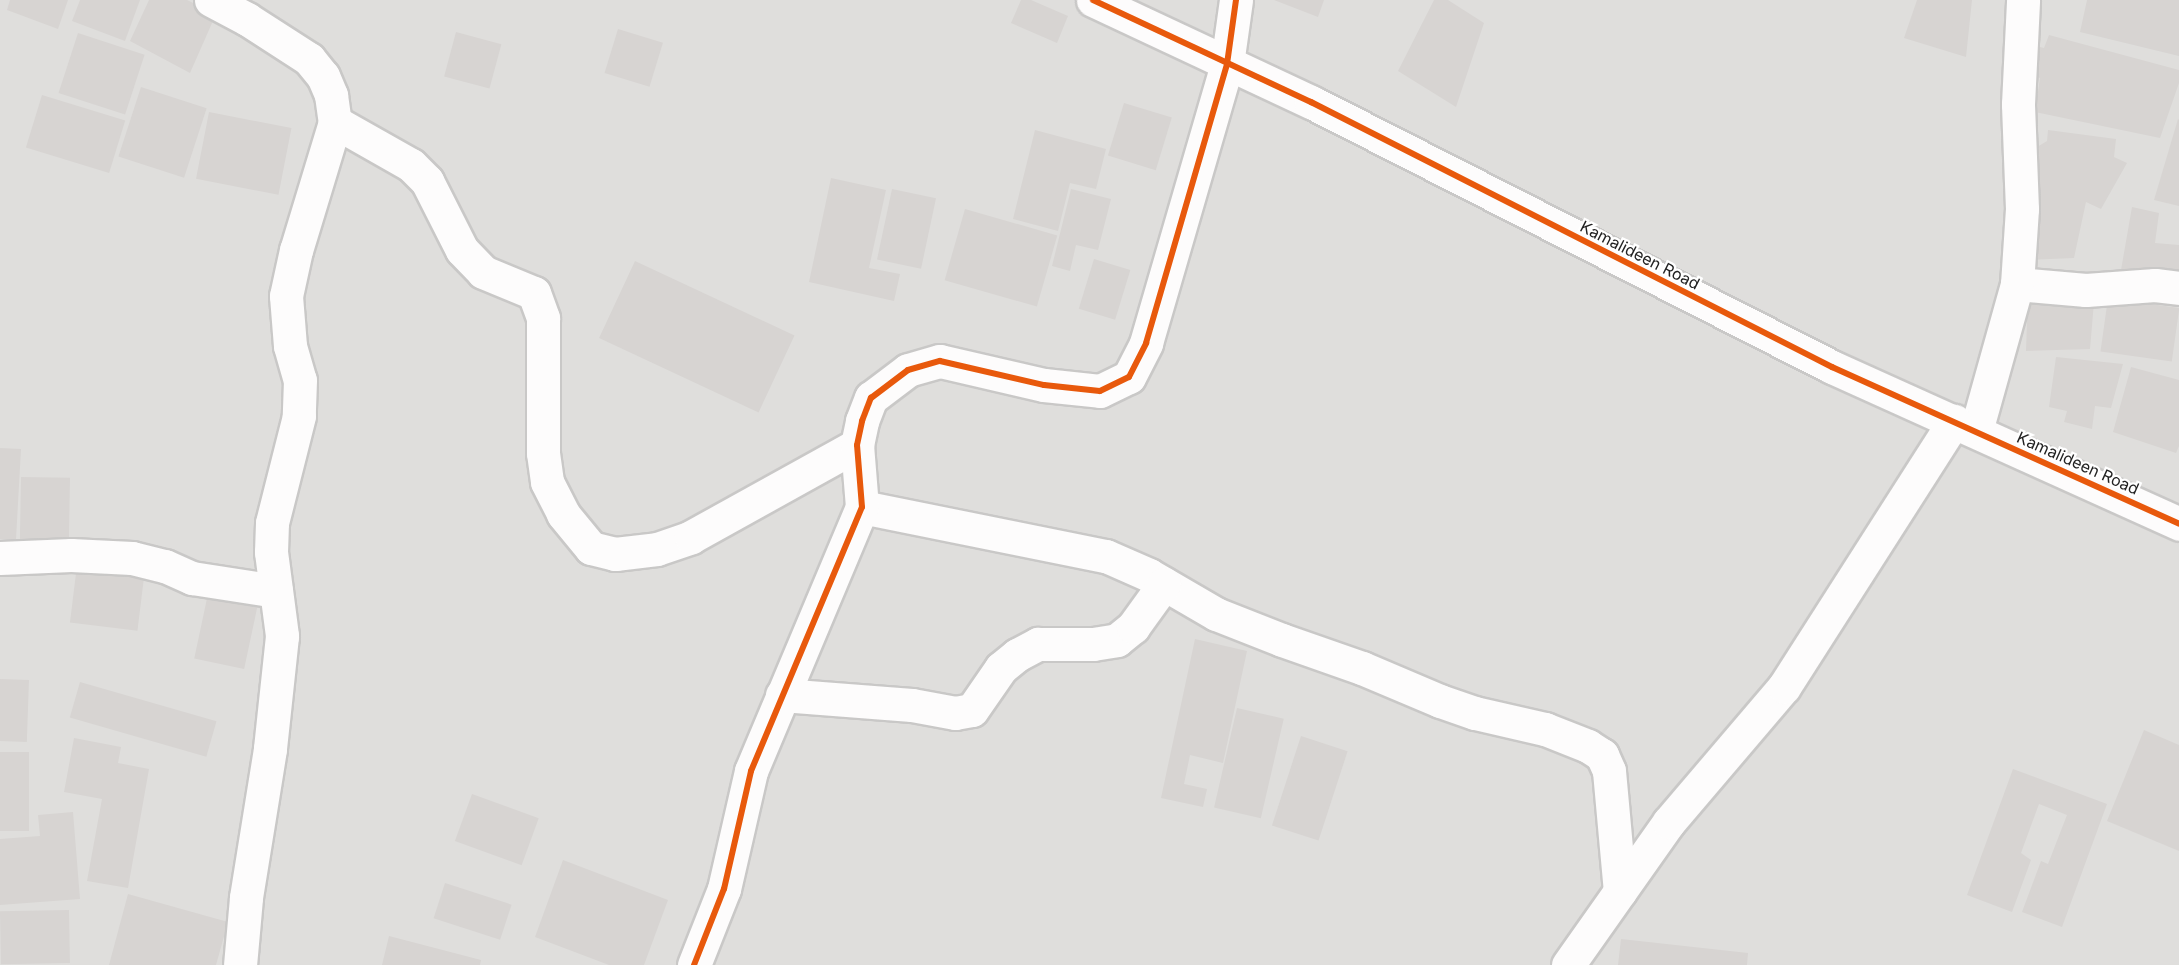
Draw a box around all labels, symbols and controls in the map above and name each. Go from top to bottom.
street label: Kamalideen Road [1577,217,1703,293]
street label: Kamalideen Road [2014,427,2142,499]

